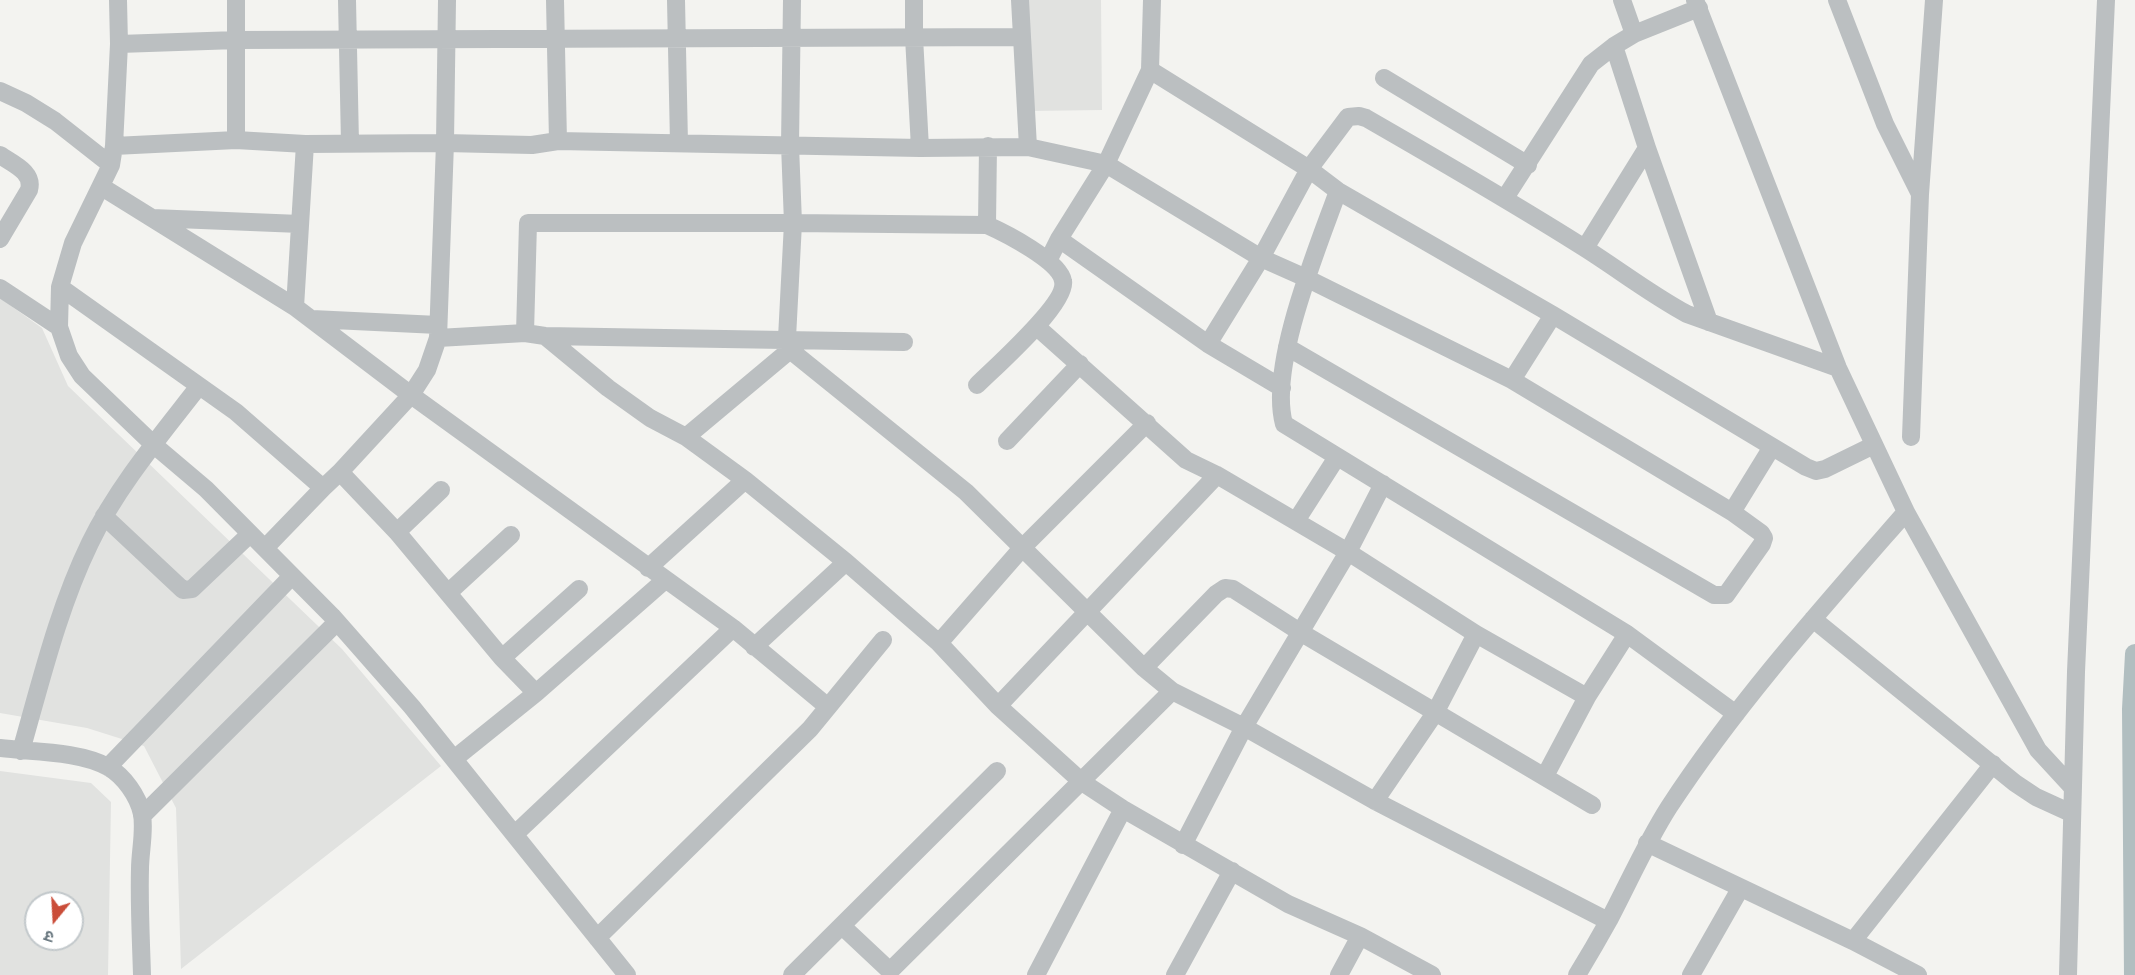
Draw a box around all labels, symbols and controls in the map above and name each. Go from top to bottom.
north arrow [24,891,84,951]
text: उ [42,927,56,946]

